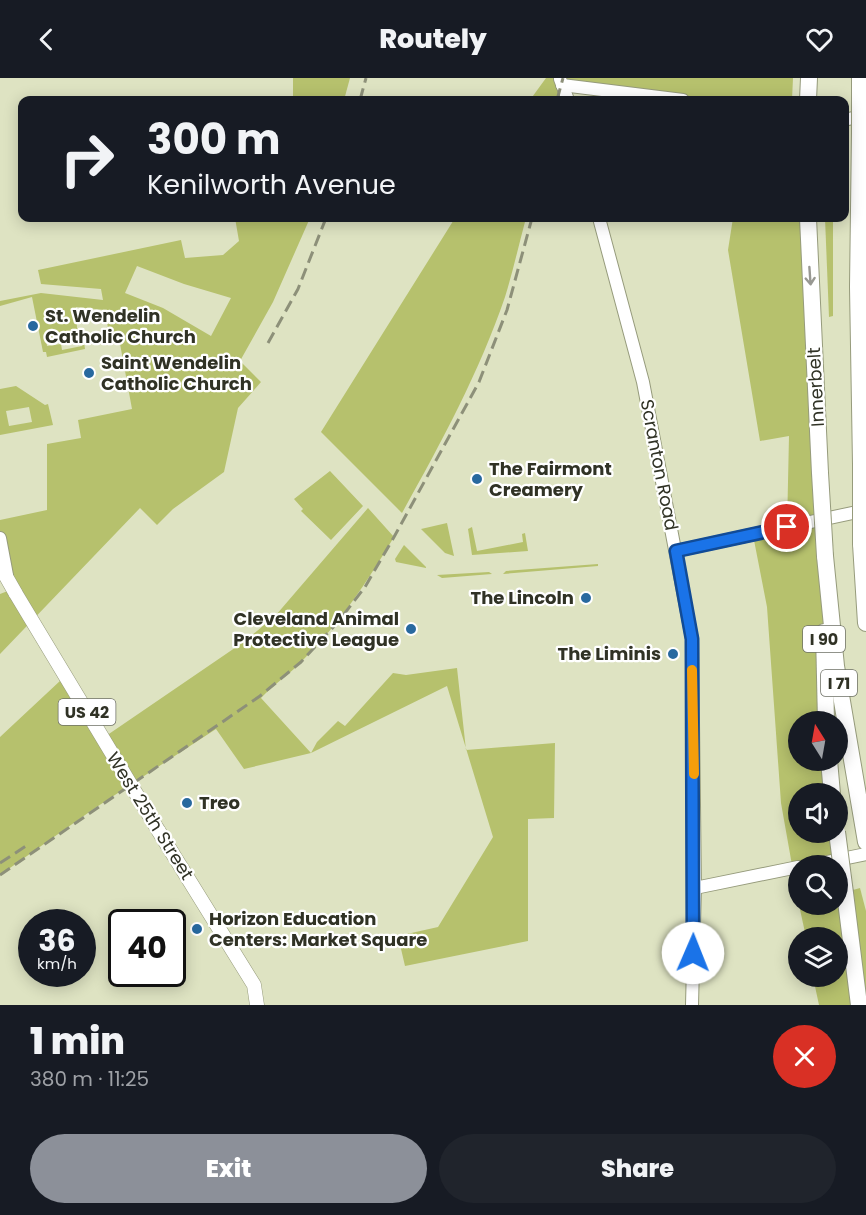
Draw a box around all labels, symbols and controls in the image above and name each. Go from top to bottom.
text: Routely [379,20,487,57]
icon: back [30,23,63,56]
icon: heart [803,23,836,56]
text: 300 m [147,110,281,169]
icon: right [48,120,126,198]
text: Kenilworth Avenue [147,166,396,203]
one-way arrow [805,265,816,285]
place label: St. Wendelin Catholic Church [45,303,196,349]
marker: St. Wendelin Catholic Church [26,319,40,333]
street label: Innerbelt [801,347,830,427]
place label: Saint Wendelin Catholic Church [101,350,252,396]
marker: Saint Wendelin Catholic Church [82,366,96,380]
street label: Scranton Road [635,397,684,533]
place label: The Fairmont Creamery [489,456,612,502]
marker: The Fairmont Creamery [470,472,484,486]
pin [761,501,812,552]
icon: arrive [770,510,803,543]
place label: The Lincoln [471,585,574,610]
marker: The Lincoln [579,591,593,605]
place label: Cleveland Animal Protective League [233,606,399,652]
marker: Cleveland Animal Protective League [404,622,418,636]
road number: I 90 [803,626,845,652]
place label: The Liminis [558,641,661,666]
marker: The Liminis [666,647,680,661]
road number: I 71 [821,670,857,696]
road number: US 42 [58,699,116,725]
north arrow [788,711,848,771]
map controls [788,711,848,987]
street label: West 25th Street [101,747,200,885]
button: sound [788,783,848,843]
place label: Treo [199,790,240,815]
marker: Treo [180,796,194,810]
button: search [788,855,848,915]
place label: Horizon Education Centers: Market Square [209,906,427,952]
speed limit sign: 40 [108,909,186,987]
text: 36 [38,919,76,962]
position arrow [661,921,725,985]
marker: Horizon Education Centers: Market Square [190,922,204,936]
button: layers [788,927,848,987]
text: km/h [37,953,77,974]
text: 1 min [30,1016,125,1067]
button: close [773,1025,836,1088]
text: 380 m · 11:25 [30,1065,149,1093]
button: Exit [30,1134,427,1203]
button: Share [439,1134,836,1203]

